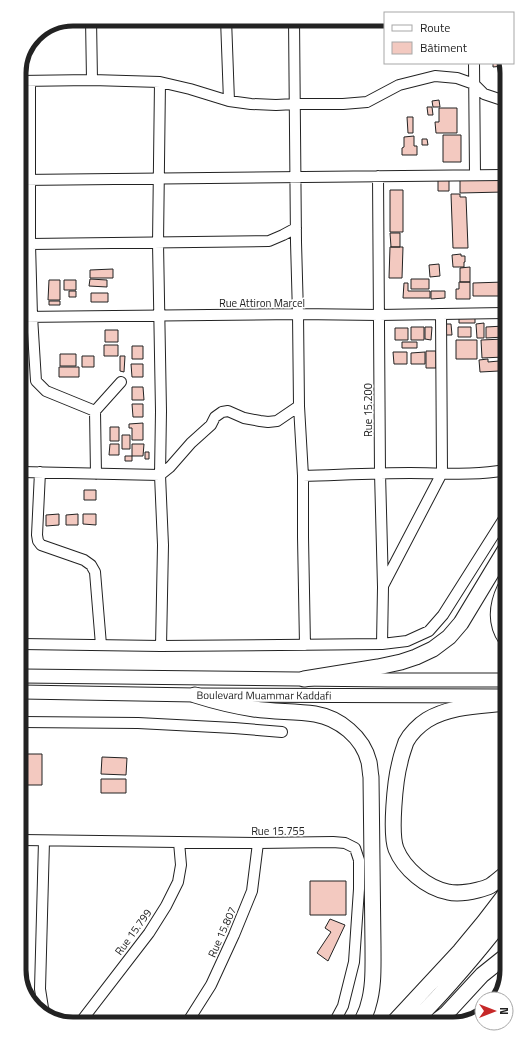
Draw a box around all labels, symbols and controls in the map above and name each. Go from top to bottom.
legend [384,12,514,64]
text: Route [420,18,450,37]
text: Bâtiment [420,38,468,57]
street label: Rue Attiron Marcel [219,295,305,311]
street label: Rue 15.200 [360,383,376,437]
street label: Boulevard Muammar Kaddafi [197,687,331,703]
street label: Rue 15.755 [251,823,305,839]
street label: Rue 15.807 [204,904,240,960]
street label: Rue 15.799 [111,906,155,958]
north arrow [474,991,514,1031]
text: N [496,1007,512,1015]

